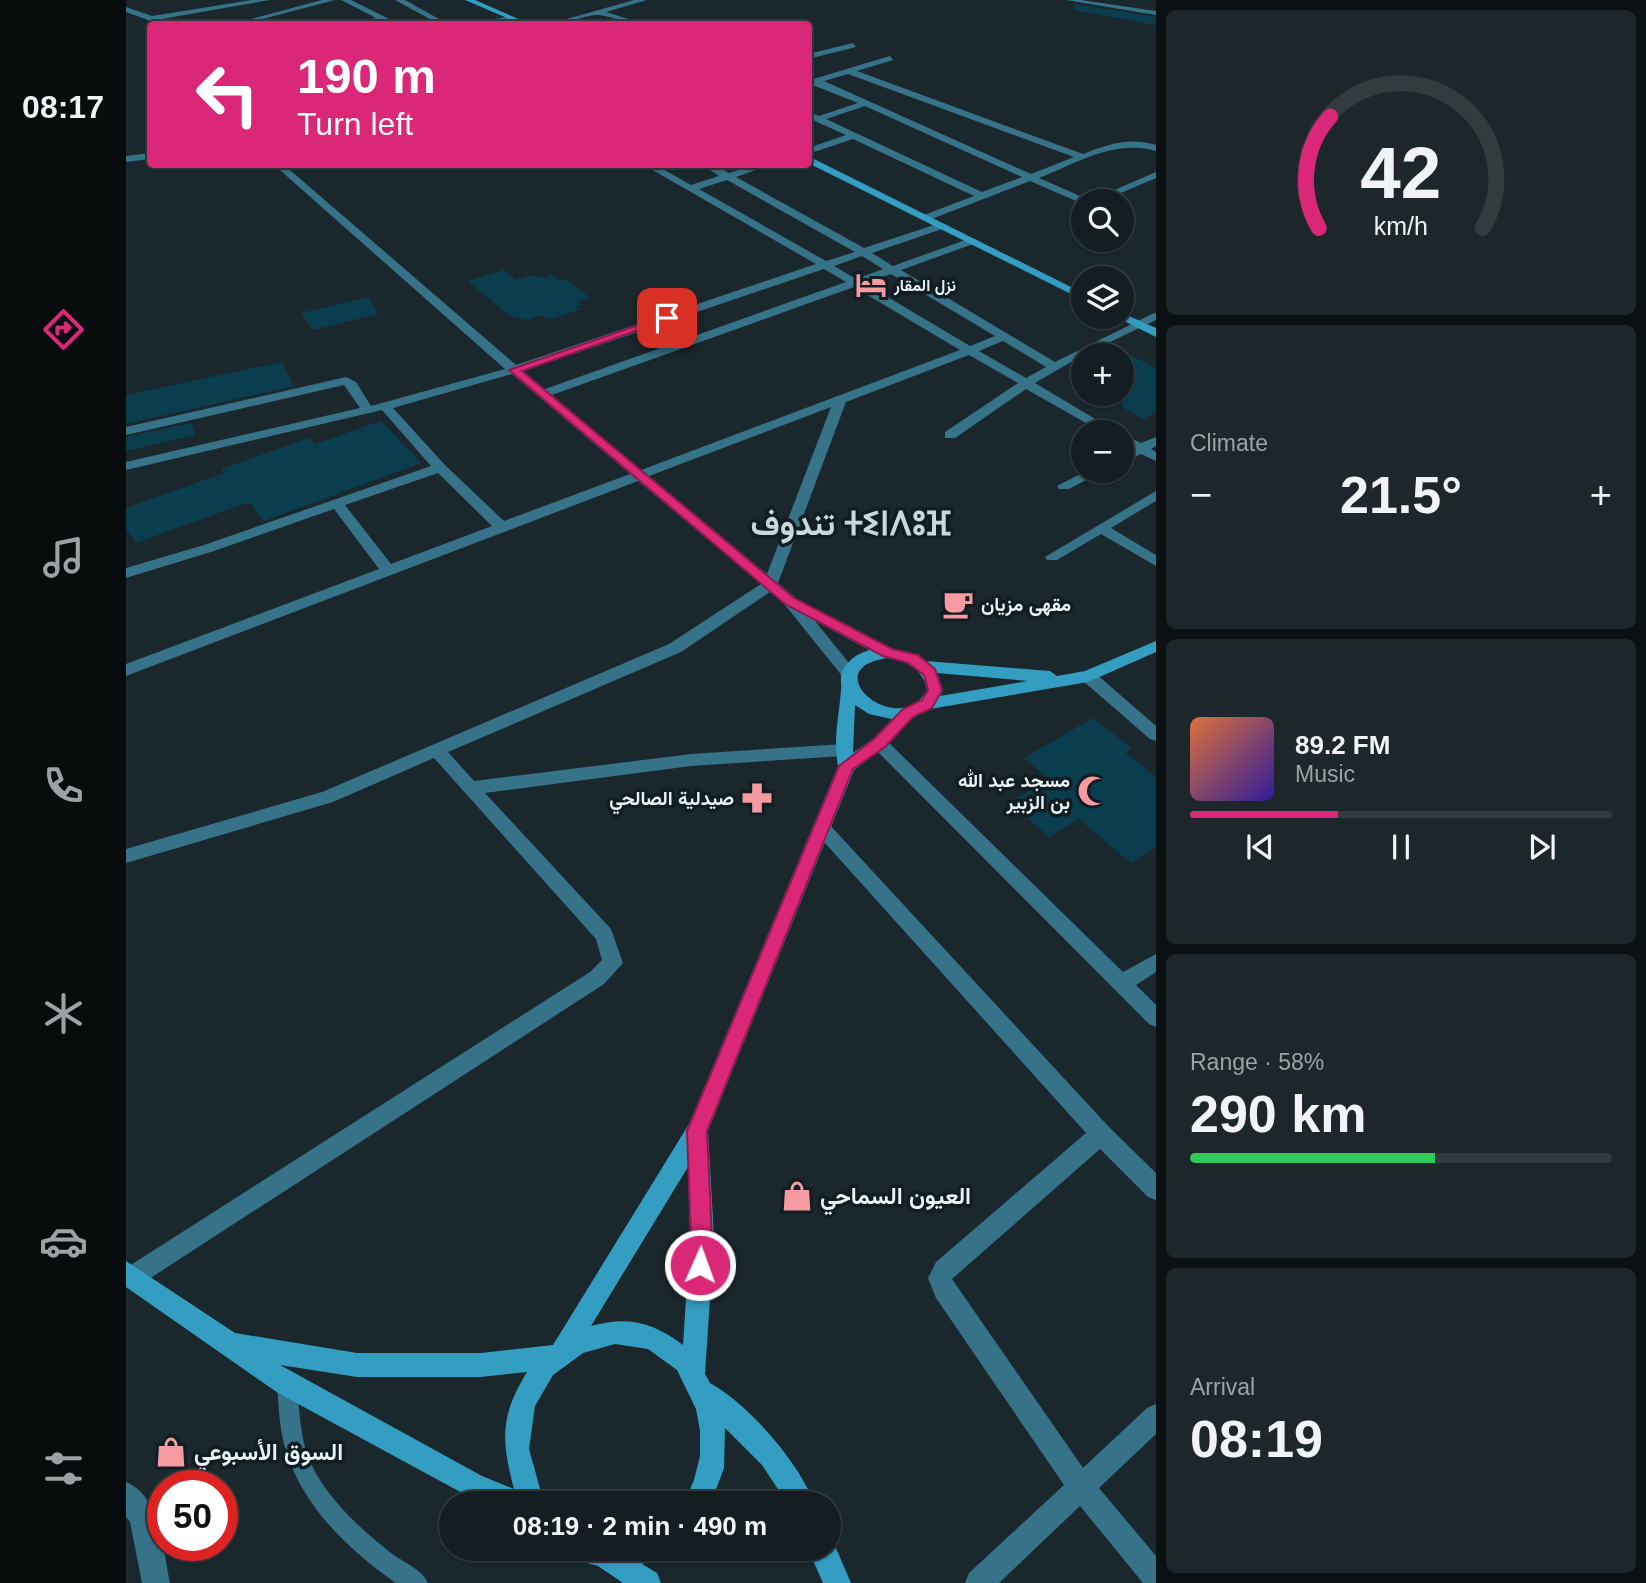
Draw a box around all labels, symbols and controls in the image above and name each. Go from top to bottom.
icon: left [182,49,273,140]
text: 190 m [297,49,436,103]
text: 08:17 [22,89,104,125]
text: Turn left [297,106,413,142]
text: 42 [1361,133,1441,214]
map controls [1071,189,1134,483]
button: search [1071,189,1134,252]
text: km/h [1374,212,1428,240]
button: layers [1071,266,1134,329]
hotel icon: نزل المقار [854,268,888,302]
place label: نزل المقار [893,277,956,296]
pin [637,288,697,348]
icon: arrive [648,299,686,337]
icon: directions [39,305,88,354]
button: + [1071,343,1134,406]
button: − [1071,420,1134,483]
text: Climate [1190,430,1268,456]
text: 21.5° [1340,466,1462,524]
text: − [1190,474,1212,516]
text: + [1590,474,1612,516]
district label: تندوف ⵜⵉⵏⴷⵓⴼ [750,505,952,544]
icon: music [39,533,88,582]
cafe icon: مقهى مزيان [941,587,975,621]
place label: مقهى مزيان [981,594,1071,617]
text: 89.2 FM [1295,730,1390,760]
icon: phone [39,761,88,810]
text: Music [1295,761,1355,787]
place label: مسجد عبد الله بن الزبير [958,769,1070,815]
mosque icon: مسجد عبد الله بن الزبير [1076,774,1110,808]
pharmacy icon: صيدلية الصالحي [740,781,774,815]
place label: صيدلية الصالحي [609,788,734,815]
icon: previous [1241,828,1279,866]
icon: pause [1382,828,1420,866]
icon: next [1523,828,1561,866]
icon: climate [39,989,88,1038]
text: Range · 58% [1190,1049,1324,1075]
text: 290 km [1190,1085,1366,1143]
shop icon: العيون السماحي [780,1179,814,1213]
place label: العيون السماحي [820,1183,971,1216]
icon: car [39,1217,88,1266]
position arrow [663,1228,737,1302]
text: Arrival [1190,1374,1255,1400]
text: 08:19 [1190,1410,1323,1468]
shop icon: السوق الأسبوعي [154,1435,188,1469]
place label: السوق الأسبوعي [194,1438,343,1472]
icon: filters [39,1444,88,1493]
speed limit sign: 50 [147,1470,238,1561]
text: 08:19 · 2 min · 490 m [513,1511,767,1541]

